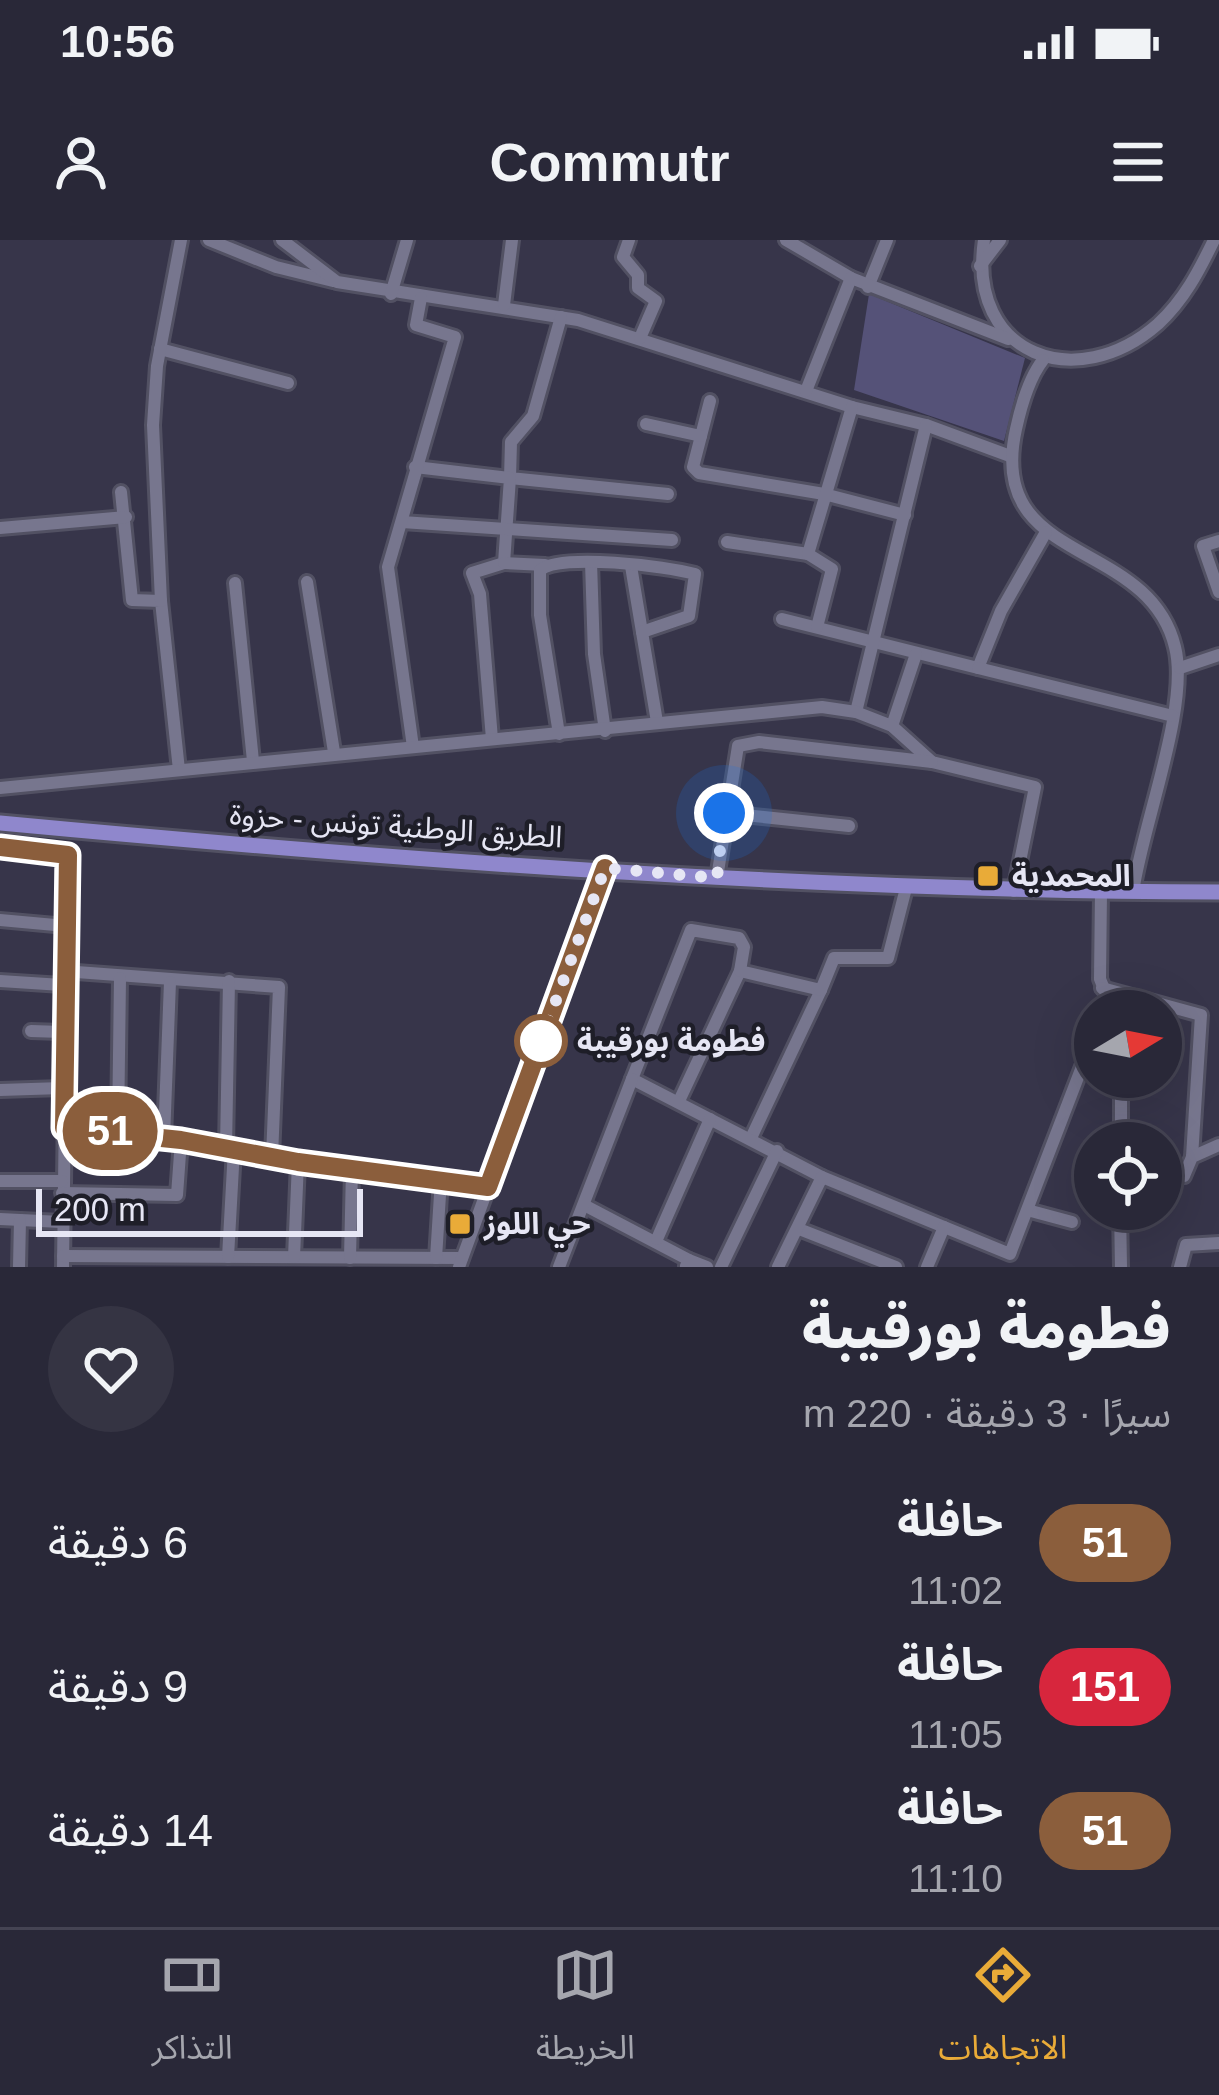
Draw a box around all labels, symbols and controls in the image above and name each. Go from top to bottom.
text: 10:56 [60,16,175,67]
icon: person [48,129,114,195]
icon: menu [1105,129,1171,195]
text: Commutr [490,132,730,192]
your location [694,783,754,843]
street label: الطريق الوطنية تونس - حزوة [228,797,564,856]
place label: المحمدية [1012,859,1131,893]
marker: المحمدية [975,863,1001,889]
north arrow [1074,990,1182,1098]
map controls [1074,990,1182,1230]
marker: فطومة بورقيبة [516,1016,566,1066]
place label: فطومة بورقيبة [577,1024,765,1058]
line badge: 51 [56,1092,164,1170]
text: 51 [87,1107,133,1154]
button: locate [1074,1122,1182,1230]
scale bar [36,1183,363,1236]
text: 200 m [54,1191,146,1228]
place label: حي اللوز [482,1207,591,1248]
marker: حي اللوز [447,1211,473,1237]
text: فطومة بورقيبة [802,1296,1171,1360]
button: heart [48,1306,174,1432]
text: سيرًا · 3 دقيقة · 220 m [803,1392,1171,1435]
text: حافلة [897,1495,1003,1546]
text: 6 دقيقة [48,1517,188,1568]
text: 51 [1082,1519,1128,1566]
text: 11:02 [908,1569,1003,1612]
text: حافلة [897,1639,1003,1690]
text: 9 دقيقة [48,1661,188,1712]
text: 151 [1070,1663,1140,1710]
text: 11:05 [908,1713,1003,1756]
text: حافلة [897,1783,1003,1834]
text: 14 دقيقة [48,1805,213,1856]
text: 51 [1082,1807,1128,1854]
text: 11:10 [908,1857,1003,1900]
tab: التذاكر [152,1942,233,2083]
tab: الخريطة [536,1942,635,2083]
tab: الاتجاهات [938,1942,1067,2083]

